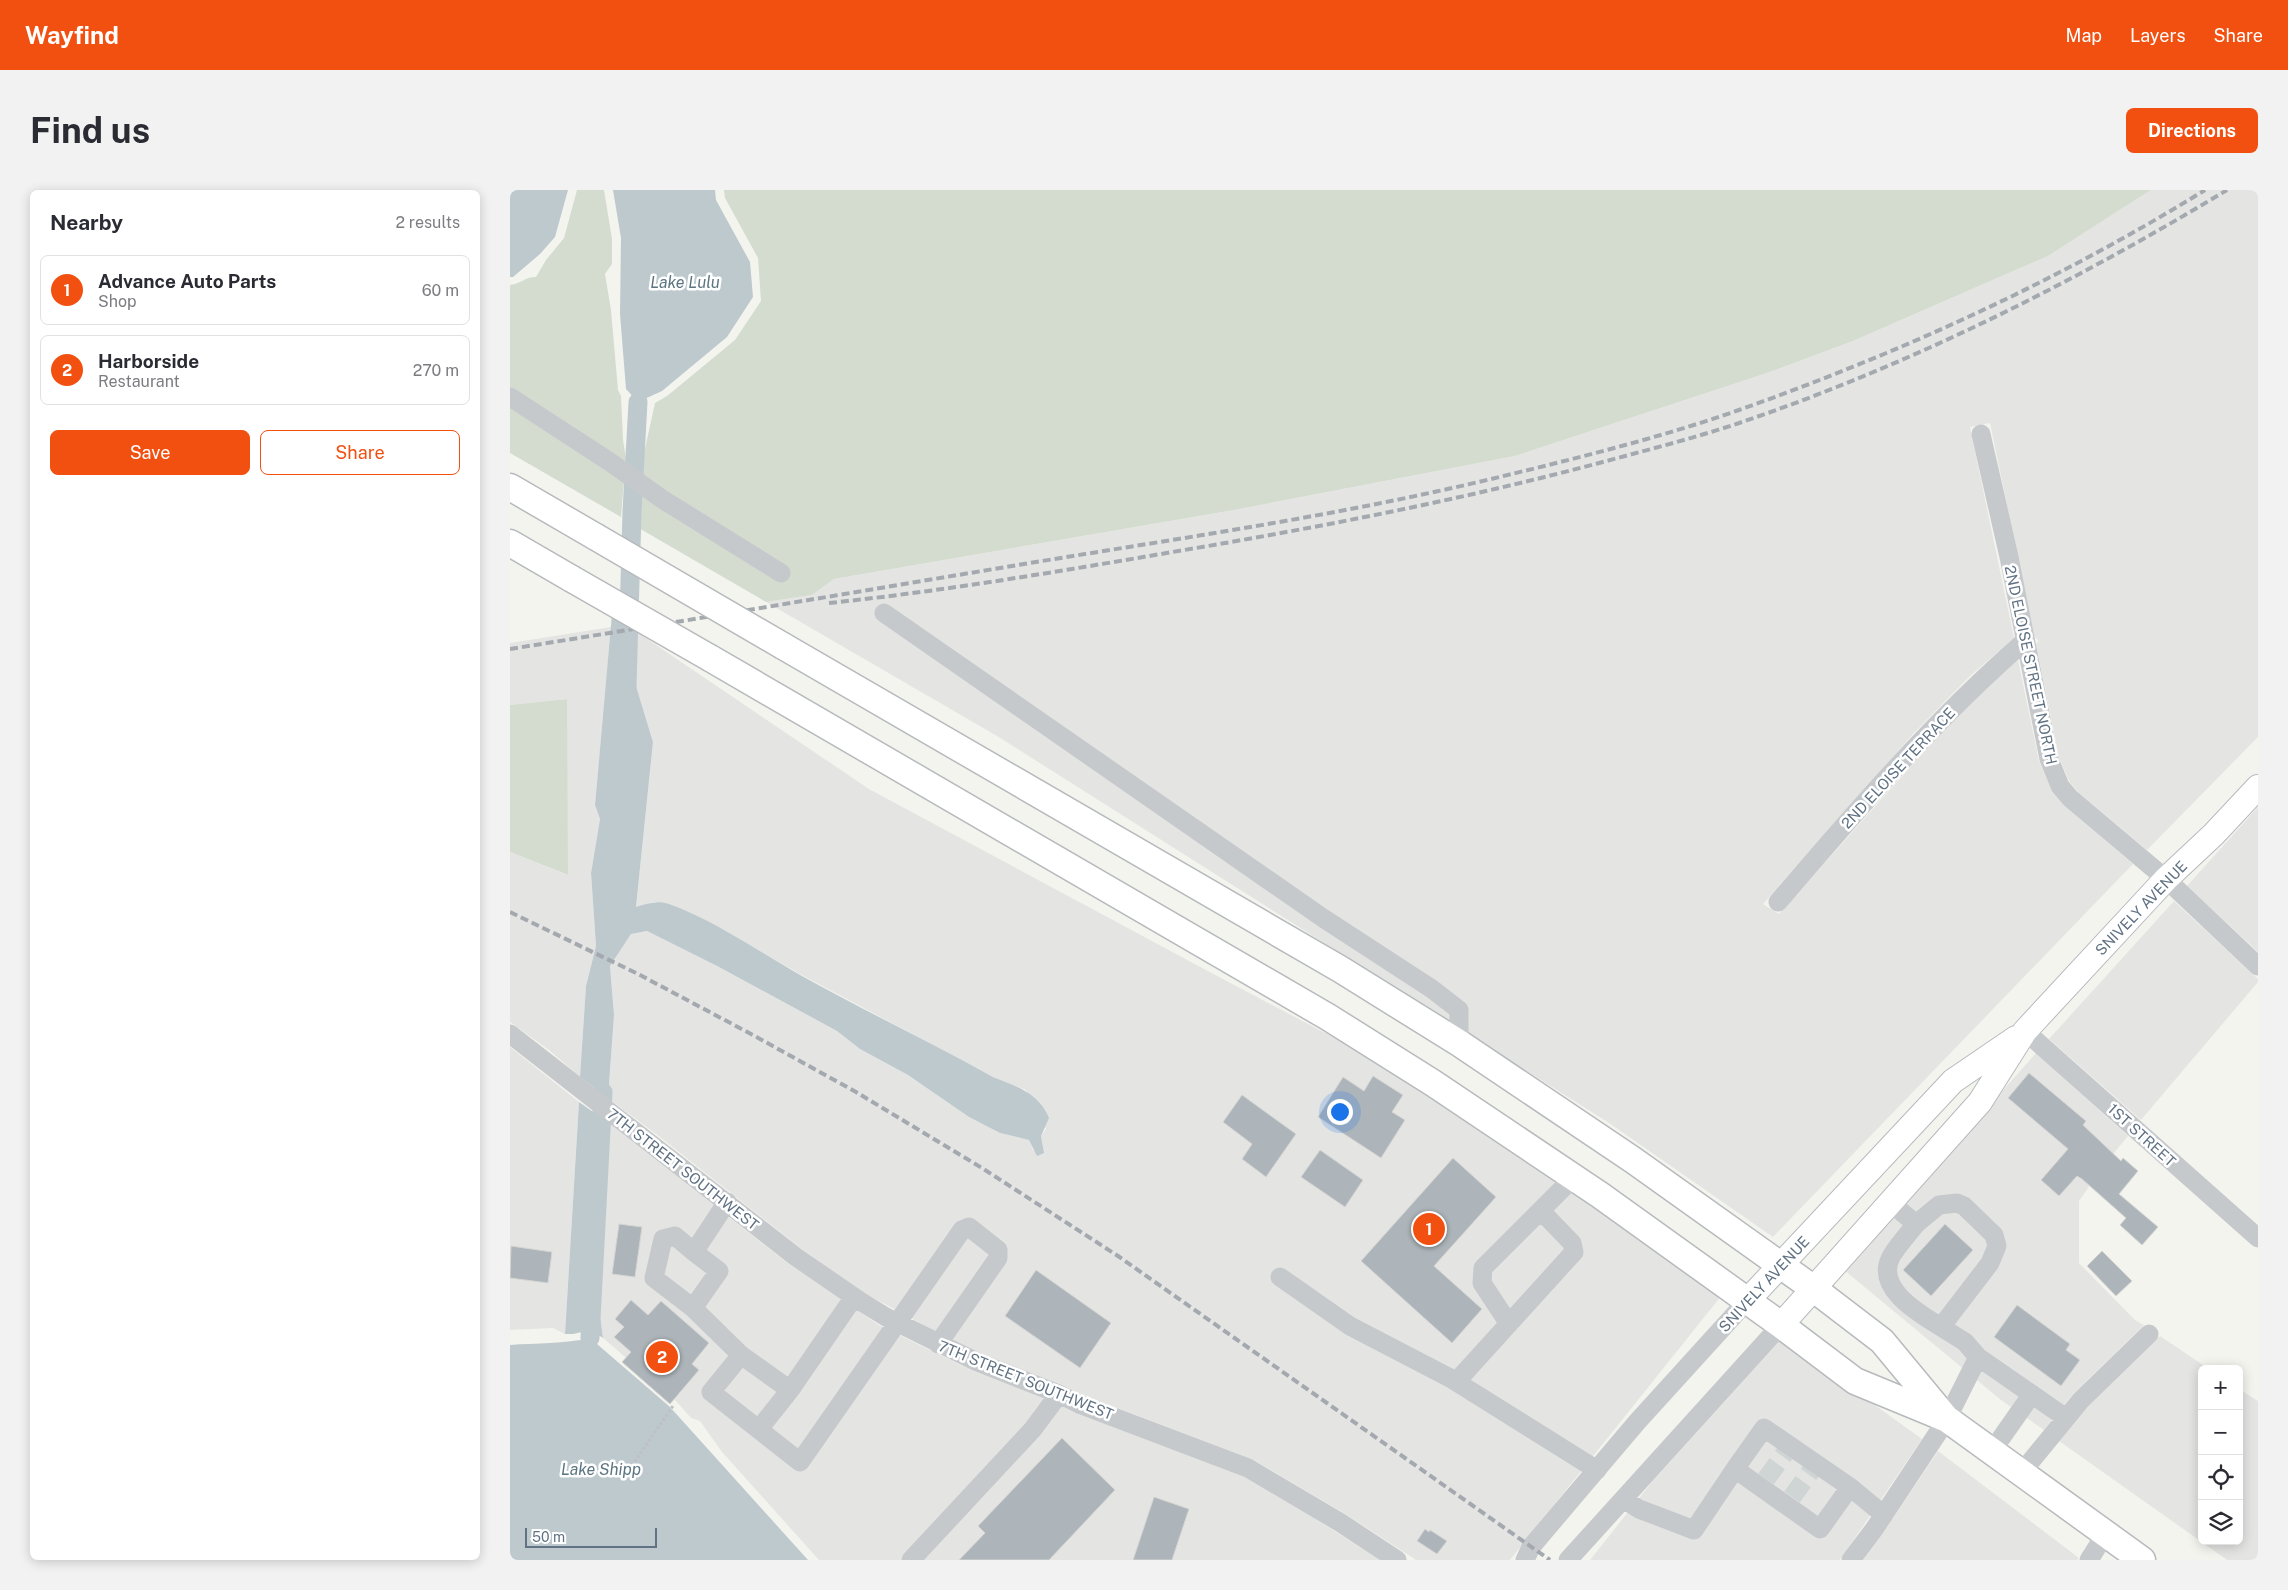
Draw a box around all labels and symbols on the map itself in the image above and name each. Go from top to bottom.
water label: Lake Lulu [650,273,720,292]
street label: 2ND ELOISE STREET NORTH [2002,564,2060,766]
street label: 2ND ELOISE TERRACE [1838,704,1958,832]
street label: SNIVELY AVENUE [2092,857,2190,959]
your location [1327,1099,1353,1125]
street label: 1ST STREET [2105,1100,2179,1170]
street label: 7TH STREET SOUTHWEST [604,1105,762,1233]
pin: 1 [1413,1210,1445,1248]
street label: SNIVELY AVENUE [1715,1233,1813,1335]
street label: 7TH STREET SOUTHWEST [936,1337,1116,1423]
pin: 2 [646,1338,678,1376]
water label: Lake Shipp [561,1460,641,1479]
scale bar [525,1525,658,1548]

